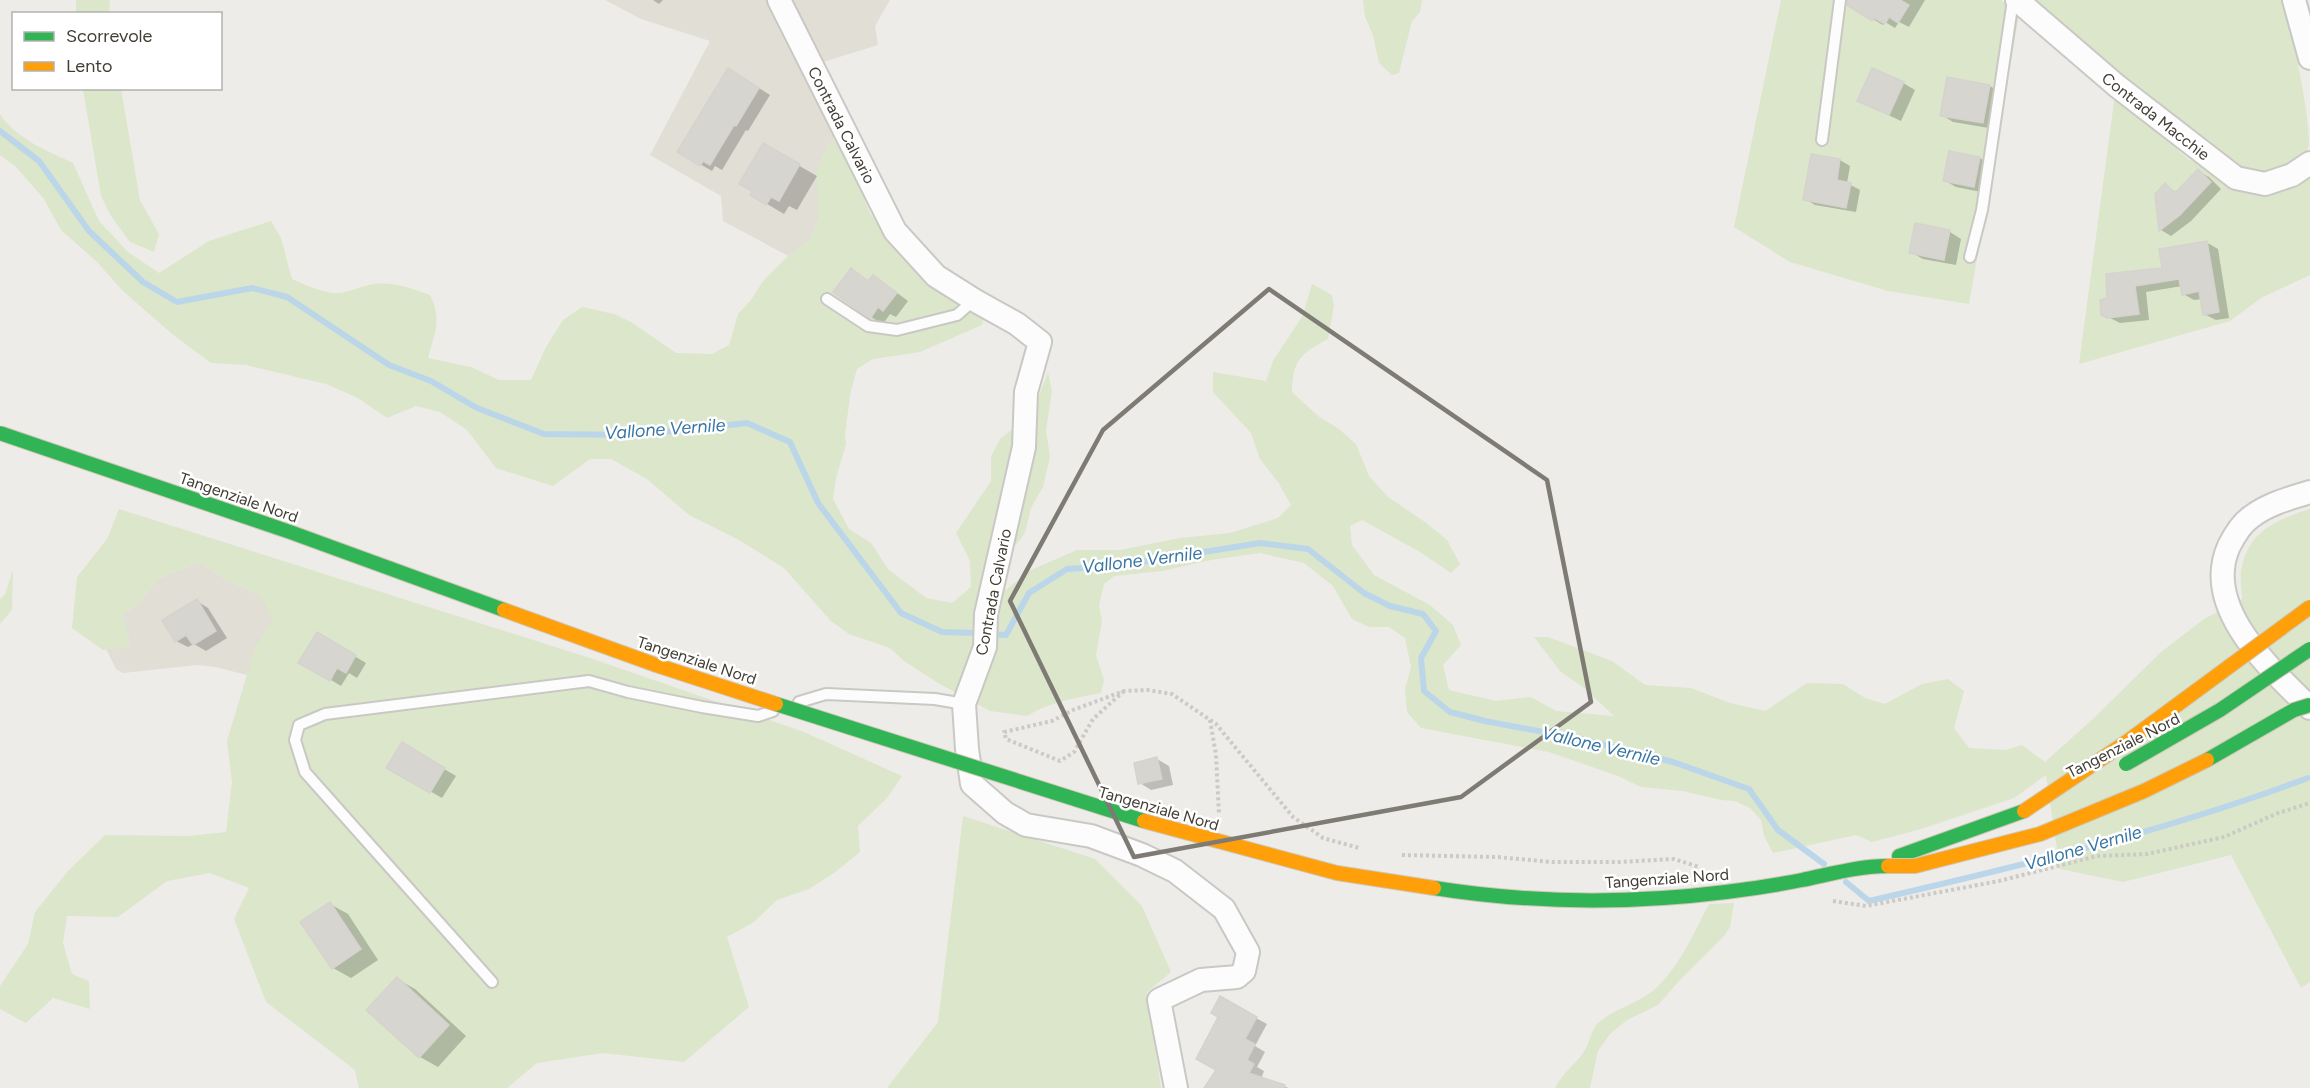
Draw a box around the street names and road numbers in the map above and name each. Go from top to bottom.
street label: Contrada Calvario [804,64,879,187]
street label: Contrada Macchie [2098,69,2213,164]
street label: Tangenziale Nord [177,468,301,527]
street label: Contrada Calvario [972,527,1015,657]
street label: Tangenziale Nord [635,632,759,689]
street label: Tangenziale Nord [2064,709,2183,782]
street label: Tangenziale Nord [1096,782,1221,835]
street label: Tangenziale Nord [1604,865,1730,892]

